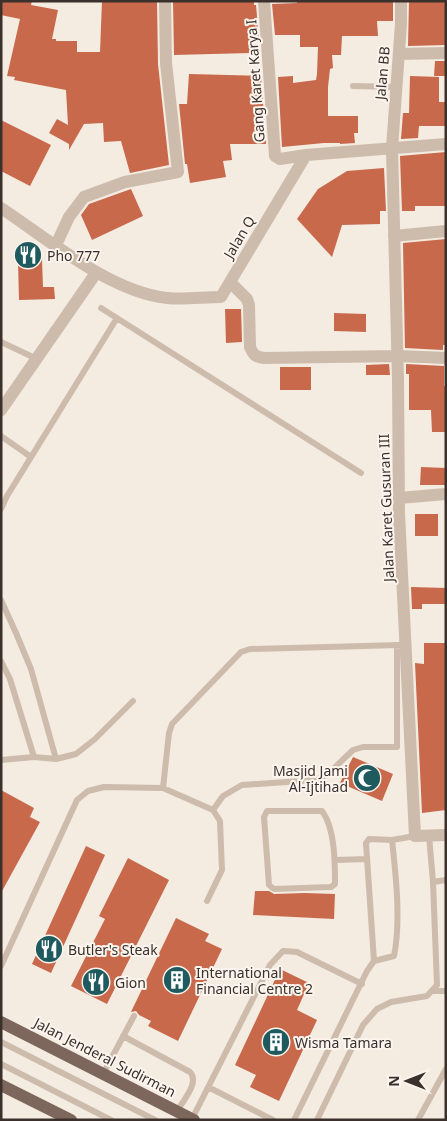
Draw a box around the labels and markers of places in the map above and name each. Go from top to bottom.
restaurant icon: Pho 777 [13,240,43,270]
place label: Pho 777 [47,246,100,265]
place label: Masjid Jami Al-Ijtihad [273,761,348,796]
mosque icon: Masjid Jami Al-Ijtihad [352,763,382,793]
restaurant icon: Butler's Steak [34,934,64,964]
place label: Butler's Steak [68,940,158,959]
place label: International Financial Centre 2 [196,963,313,998]
building icon: International Financial Centre 2 [162,965,192,995]
restaurant icon: Gion [81,967,111,997]
place label: Gion [115,973,146,992]
building icon: Wisma Tamara [261,1027,291,1057]
place label: Wisma Tamara [295,1033,392,1052]

